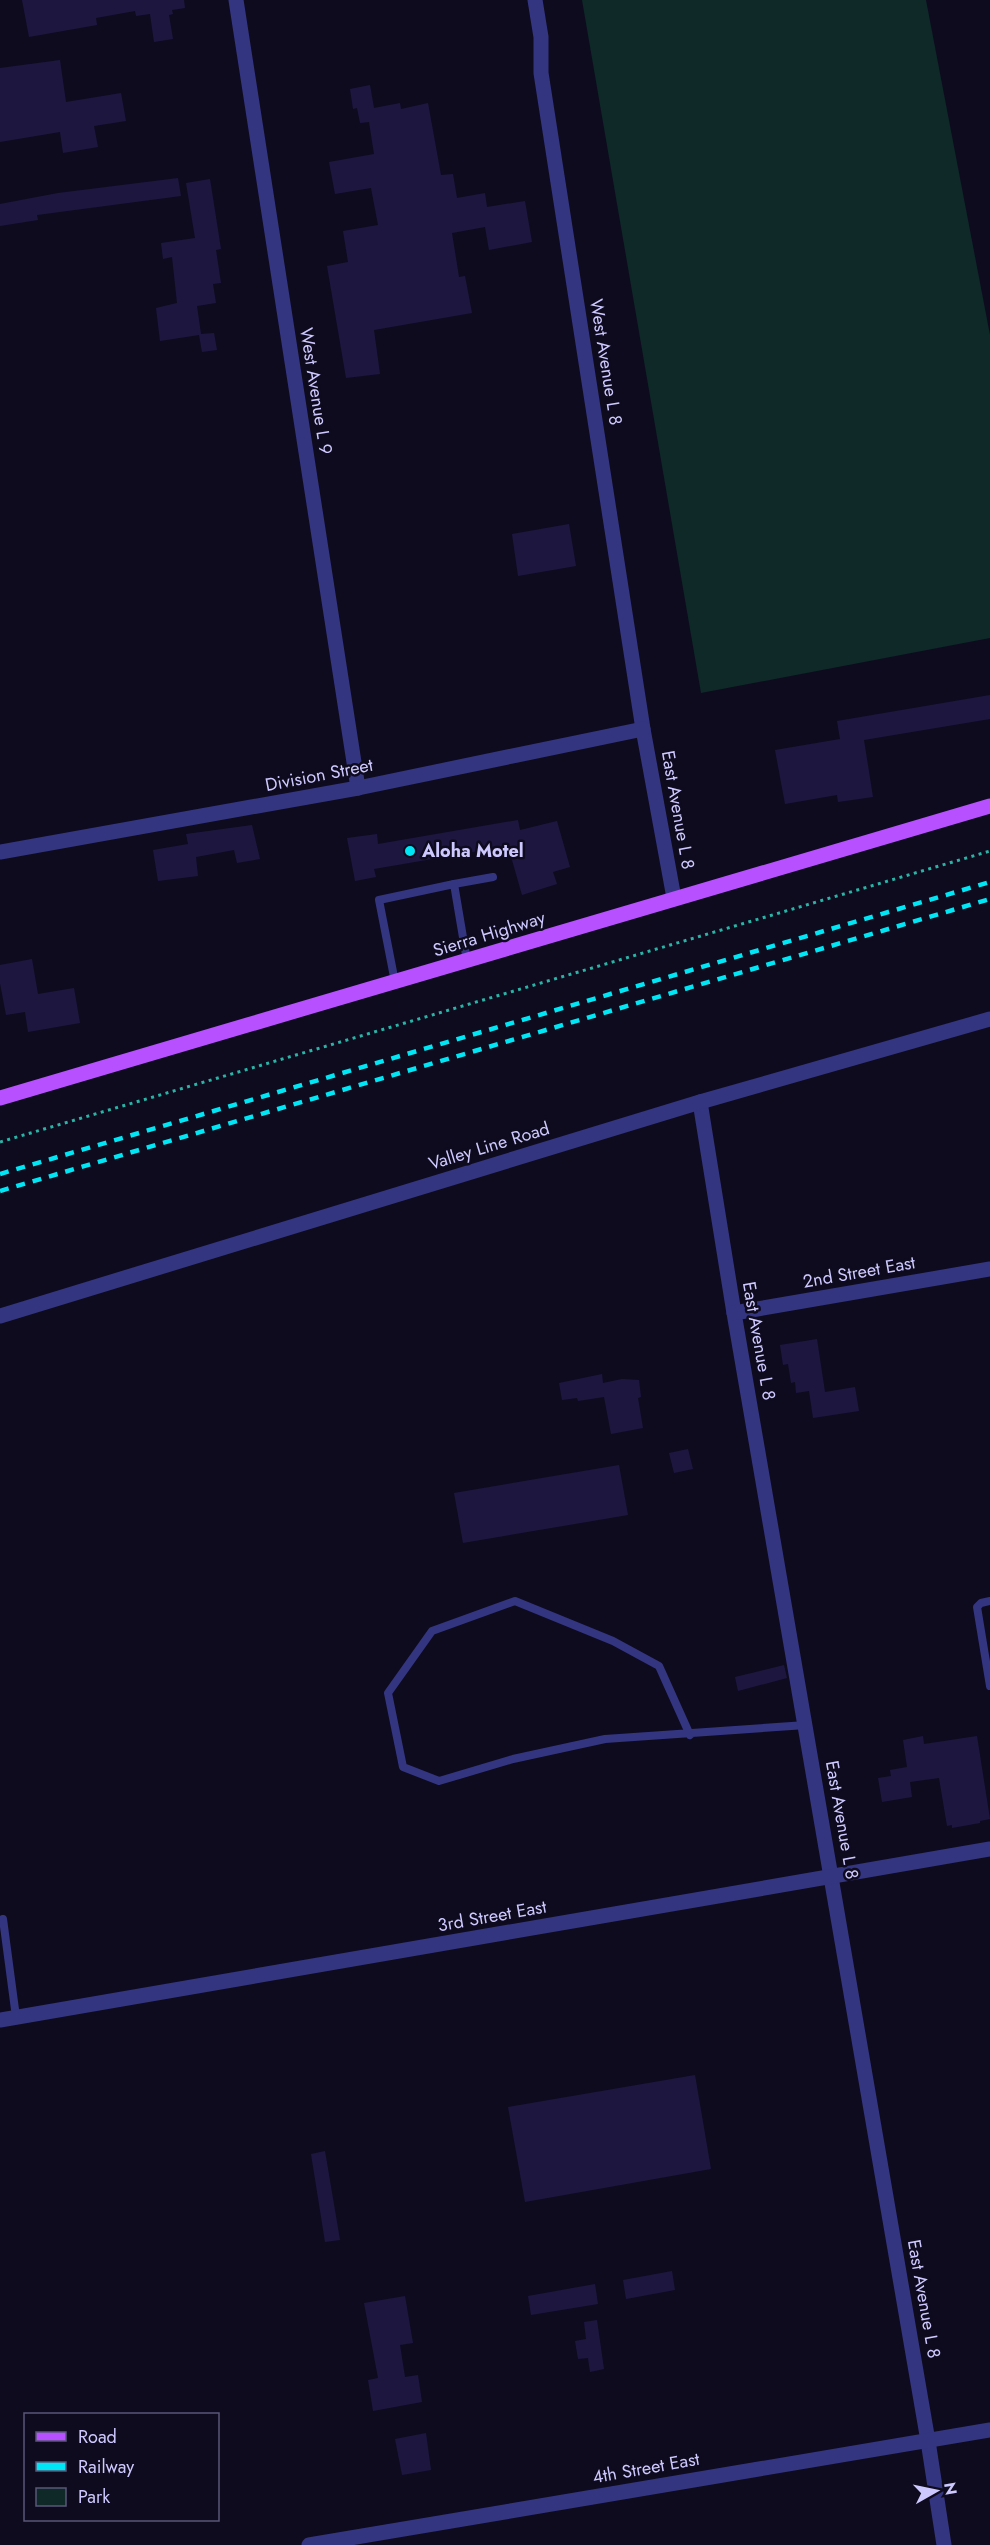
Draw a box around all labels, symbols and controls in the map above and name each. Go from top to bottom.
street label: West Avenue L 8 [583,297,629,427]
street label: West Avenue L 9 [293,326,339,456]
street label: East Avenue L 8 [655,748,701,872]
street label: Division Street [263,752,376,798]
place label: Aloha Motel [421,838,524,864]
marker: Aloha Motel [403,844,417,858]
street label: Sierra Highway [430,905,548,963]
street label: Valley Line Road [425,1115,553,1177]
street label: 2nd Street East [801,1249,918,1295]
street label: East Avenue L 8 [736,1279,782,1403]
street label: East Avenue L 8 [819,1758,865,1882]
street label: 3rd Street East [436,1894,549,1938]
street label: East Avenue L 8 [901,2237,947,2361]
legend [24,2413,219,2521]
text: Road [78,2424,117,2450]
street label: 4th Street East [590,2446,702,2490]
text: Railway [78,2454,134,2480]
north arrow [906,2461,966,2521]
text: N [938,2481,963,2497]
text: Park [78,2484,110,2510]

